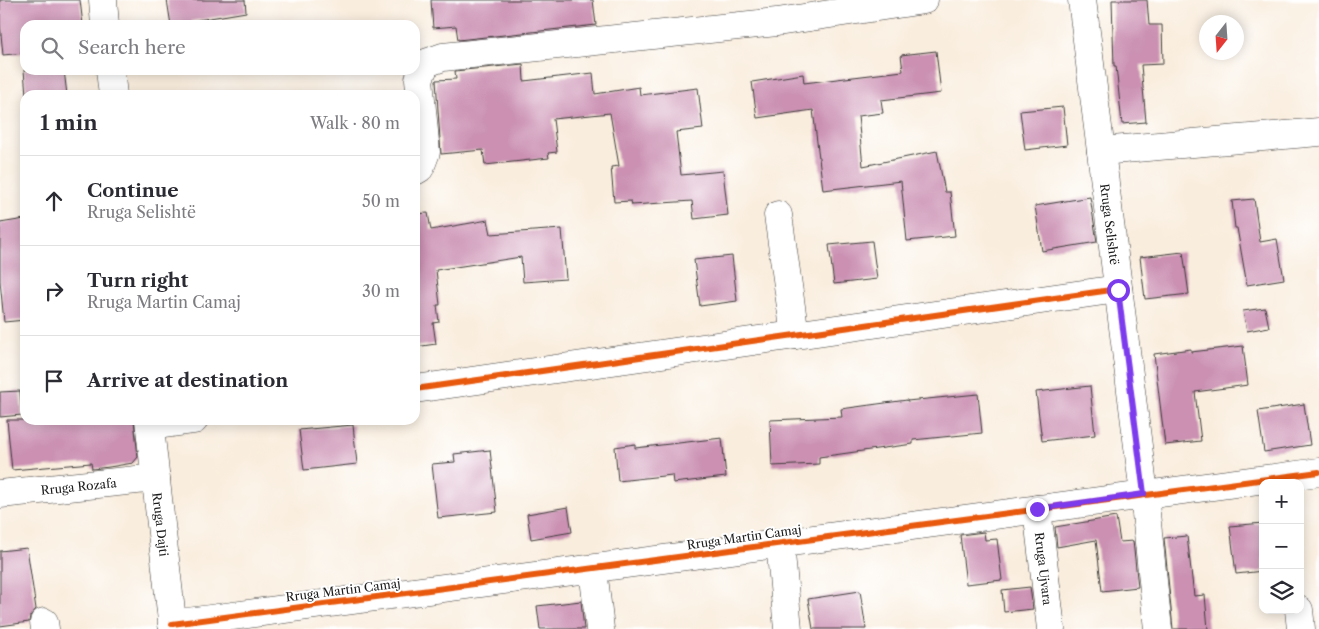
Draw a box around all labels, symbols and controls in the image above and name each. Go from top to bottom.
north arrow [1199,15,1244,60]
search box [20,20,420,75]
icon: search [38,34,66,62]
text: Search here [78,36,186,59]
text: 1 min [40,110,98,135]
text: Walk · 80 m [310,113,400,133]
text: Continue [87,179,179,202]
street label: Rruga Selishtë [1098,183,1123,266]
icon: ahead [40,187,68,215]
text: 50 m [362,191,400,211]
text: Rruga Selishtë [87,202,196,222]
text: Turn right [87,269,188,292]
icon: right [40,277,68,305]
route start [1107,279,1130,302]
text: 30 m [362,281,400,301]
text: Rruga Martin Camaj [87,292,241,312]
icon: arrive [40,367,68,395]
text: Arrive at destination [87,369,288,392]
street label: Rruga Rozafa [40,475,118,497]
map controls [1259,479,1304,614]
button: + [1259,479,1304,524]
street label: Rruga Dajti [150,491,172,557]
route end [1026,498,1049,521]
street label: Rruga Martin Camaj [686,522,802,552]
button: − [1259,524,1304,569]
street label: Rruga Ujvara [1032,531,1056,607]
button: layers [1259,569,1304,614]
street label: Rruga Martin Camaj [285,576,401,604]

